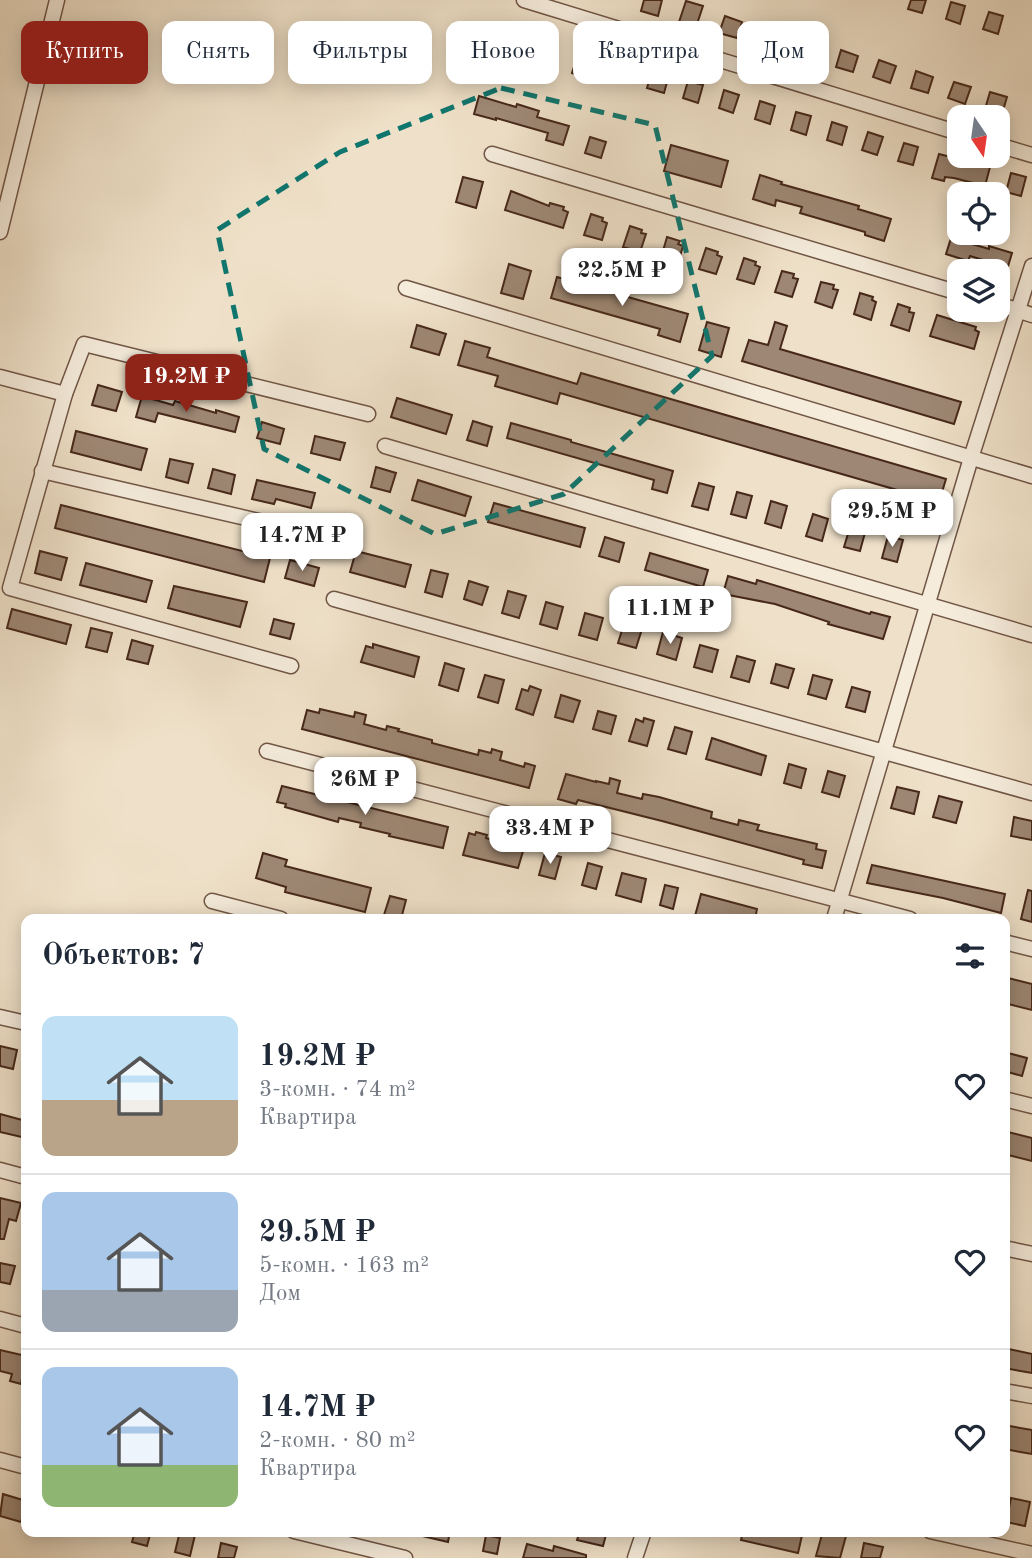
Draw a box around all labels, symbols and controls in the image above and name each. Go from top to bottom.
chip: Купить [21,21,148,84]
chip: Снять [162,21,274,84]
chip: Фильтры [288,21,432,84]
chip: Новое [446,21,559,84]
chip: Квартира [573,21,723,84]
chip: Дом [737,21,829,84]
north arrow [947,105,1010,168]
map controls [947,105,1010,322]
button: locate [947,182,1010,245]
pin: 22.5M ₽ [557,248,687,308]
text: 22.5M ₽ [577,259,667,282]
button: layers [947,259,1010,322]
pin: 19.2M ₽ [121,354,251,414]
text: 19.2M ₽ [141,365,231,388]
pin: 29.5M ₽ [827,490,957,549]
text: 29.5M ₽ [847,500,937,523]
pin: 14.7M ₽ [237,514,367,573]
text: 14.7M ₽ [257,524,347,547]
pin: 11.1M ₽ [605,586,735,646]
text: 11.1M ₽ [625,597,715,620]
pin: 26M ₽ [316,758,414,817]
text: 26M ₽ [330,768,400,791]
pin: 33.4M ₽ [485,806,615,866]
text: 33.4M ₽ [505,817,595,840]
icon: filters [951,937,989,975]
text: Объектов: 7 [42,941,205,971]
text: 19.2M ₽ [259,1042,376,1072]
icon: home [98,1044,182,1128]
icon: heart [951,1067,989,1105]
text: 3-комн. · 74 m² [259,1078,416,1101]
text: Квартира [259,1106,357,1129]
text: 29.5M ₽ [259,1218,376,1248]
icon: home [98,1220,182,1304]
icon: heart [951,1243,989,1281]
text: 5-комн. · 163 m² [259,1254,429,1277]
text: Дом [259,1282,301,1305]
text: 14.7M ₽ [259,1393,376,1423]
icon: home [98,1395,182,1479]
icon: heart [951,1418,989,1456]
text: 2-комн. · 80 m² [259,1429,416,1452]
text: Квартира [259,1457,357,1480]

